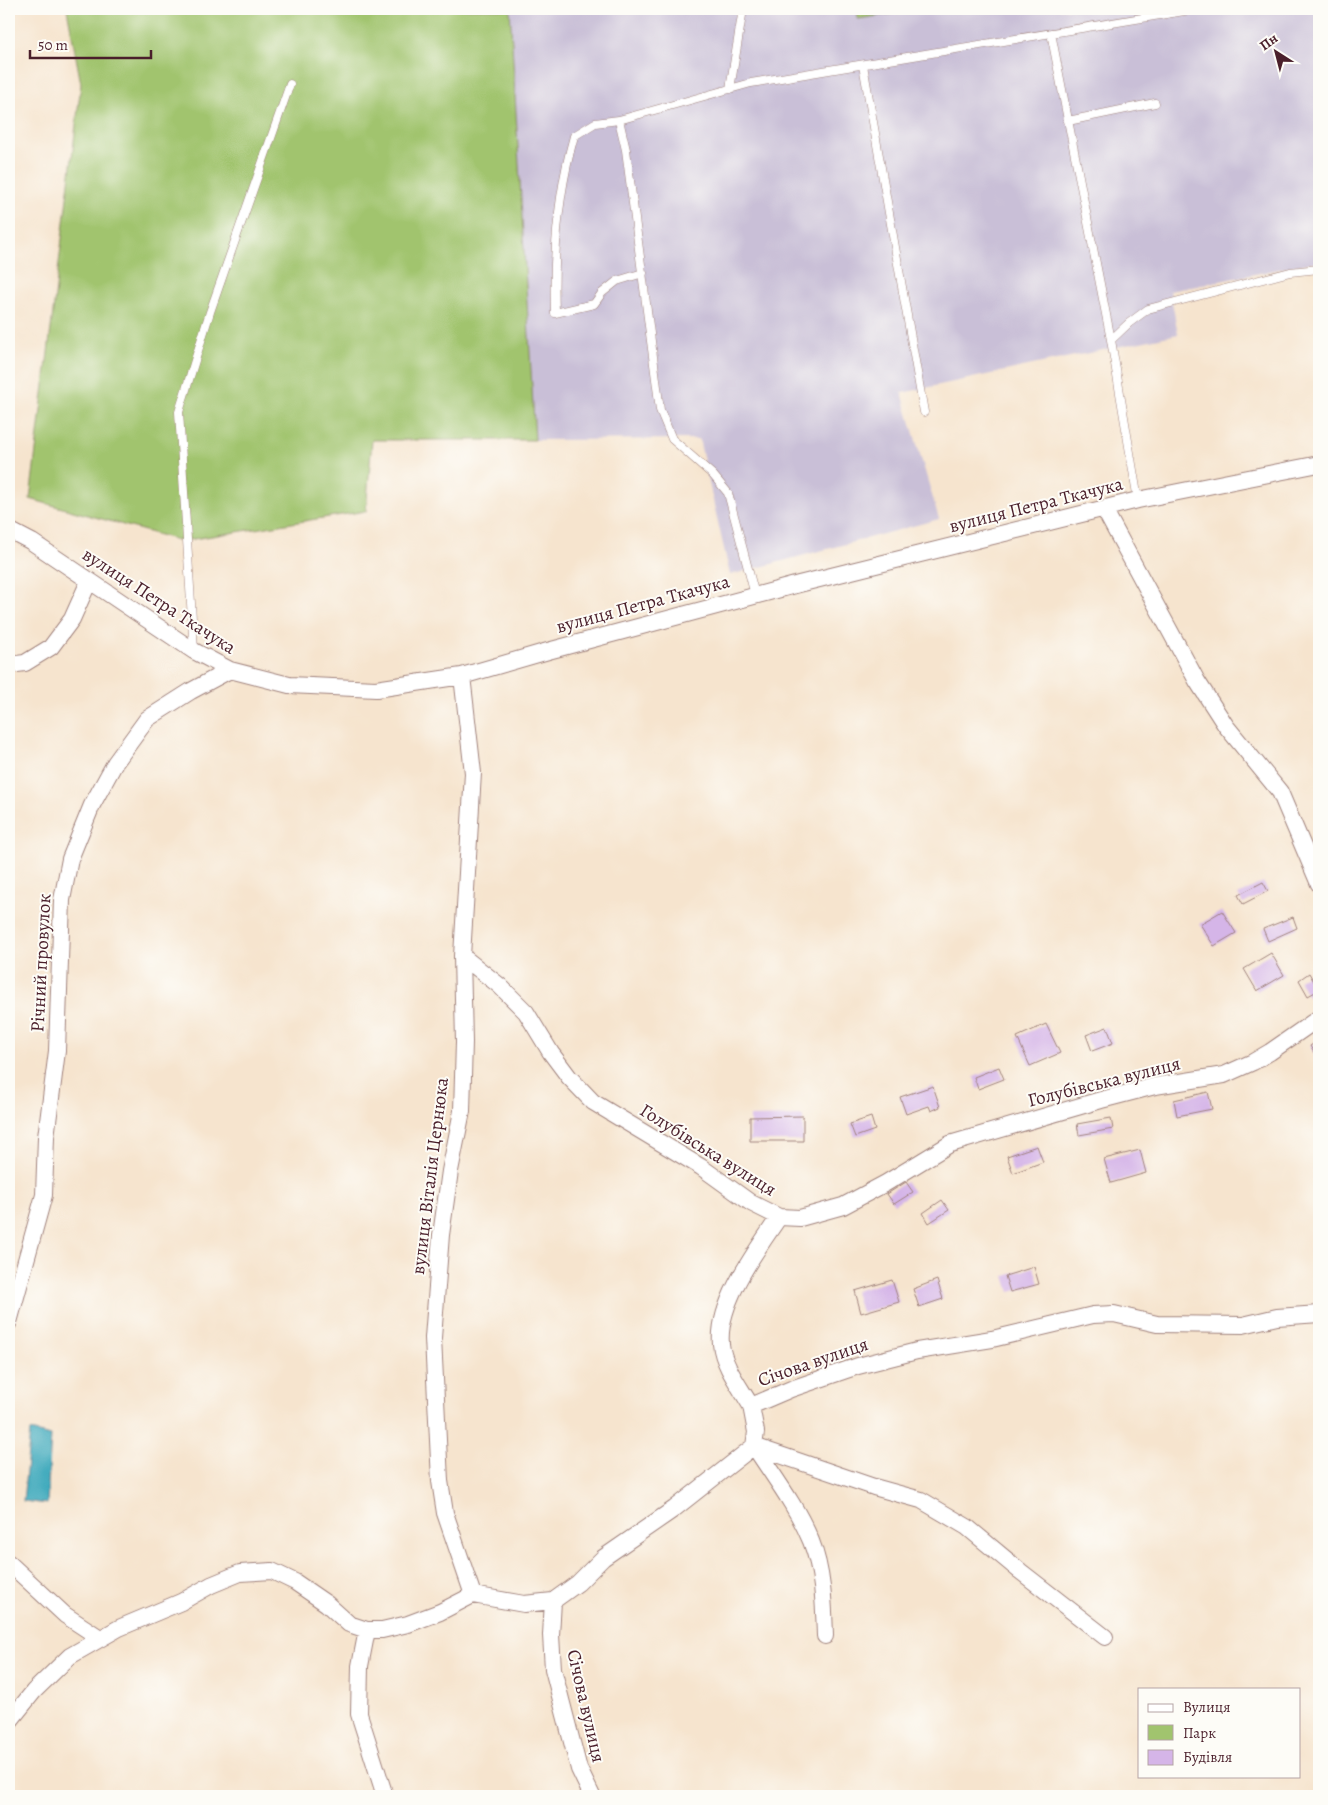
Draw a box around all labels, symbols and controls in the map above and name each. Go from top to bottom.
scale bar [30,28,151,60]
north arrow [1250,28,1300,78]
text: Пн [1256,29,1282,55]
text: 50 m [38,35,68,55]
street label: вулиця Петра Ткачука [946,471,1126,539]
street label: вулиця Петра Ткачука [77,542,241,661]
street label: вулиця Петра Ткачука [553,568,733,640]
street label: Річний провулок [24,893,58,1033]
street label: Голубівська вулиця [1025,1050,1183,1114]
street label: вулиця Віталія Цернюка [405,1076,455,1276]
street label: Голубівська вулиця [635,1097,781,1203]
street label: Січова вулиця [754,1331,872,1393]
street label: Січова вулиця [560,1647,612,1765]
legend [1138,1688,1300,1778]
text: Вулиця [1183,1697,1230,1717]
text: Парк [1183,1723,1216,1743]
text: Будівля [1183,1747,1232,1767]

